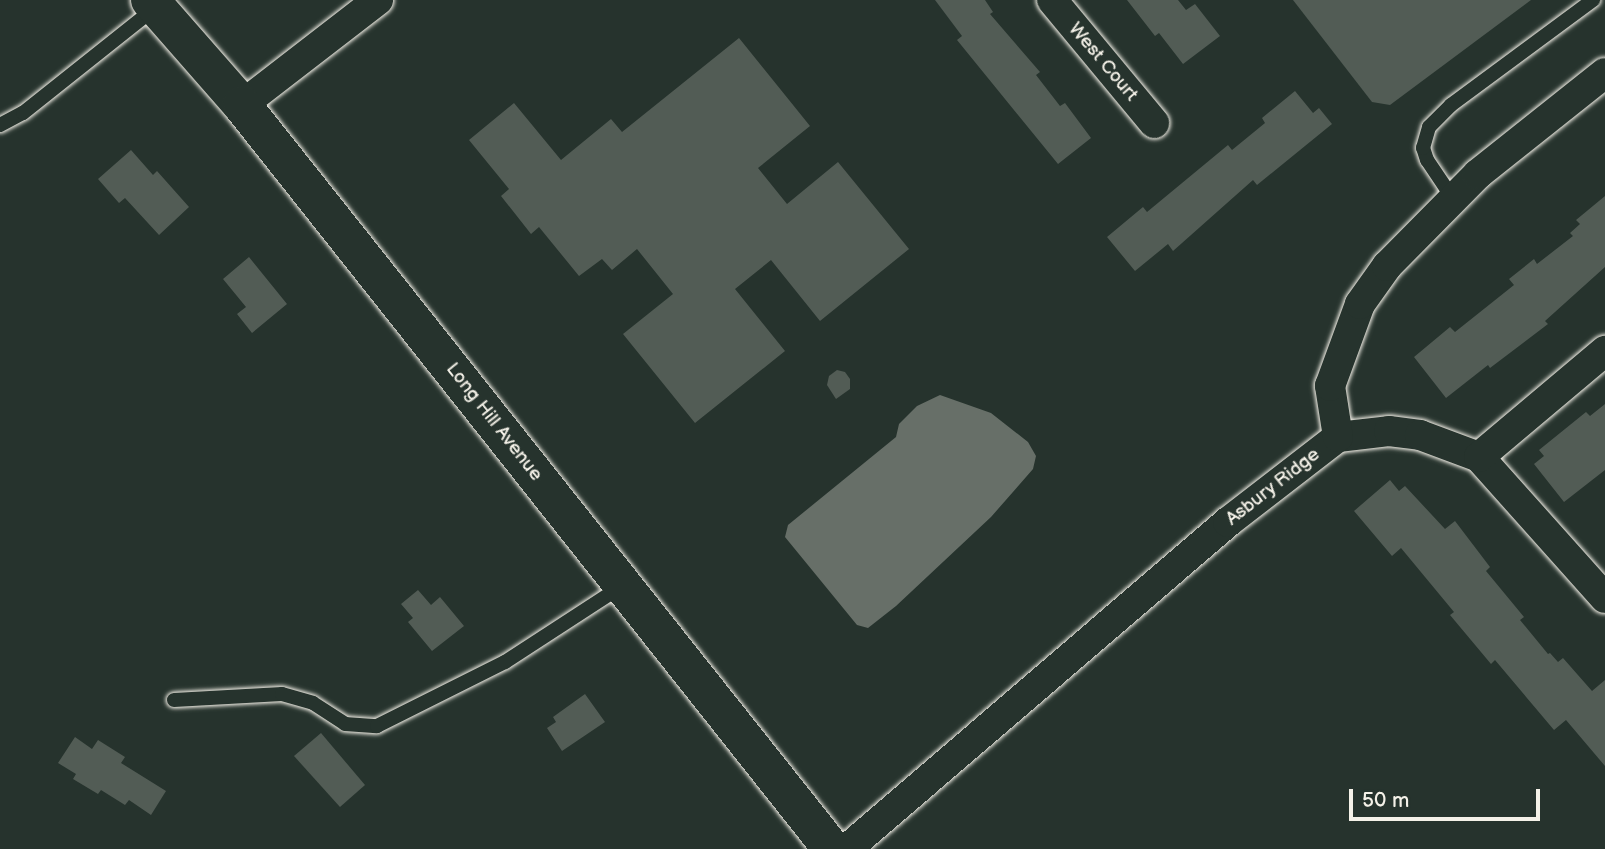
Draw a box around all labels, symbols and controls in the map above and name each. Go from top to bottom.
street label: West Court [1064,18,1142,106]
street label: Long Hill Avenue [441,358,547,486]
street label: Asbury Ridge [1221,443,1325,531]
scale bar [1353,776,1544,820]
text: 50 m [1362,788,1409,813]

